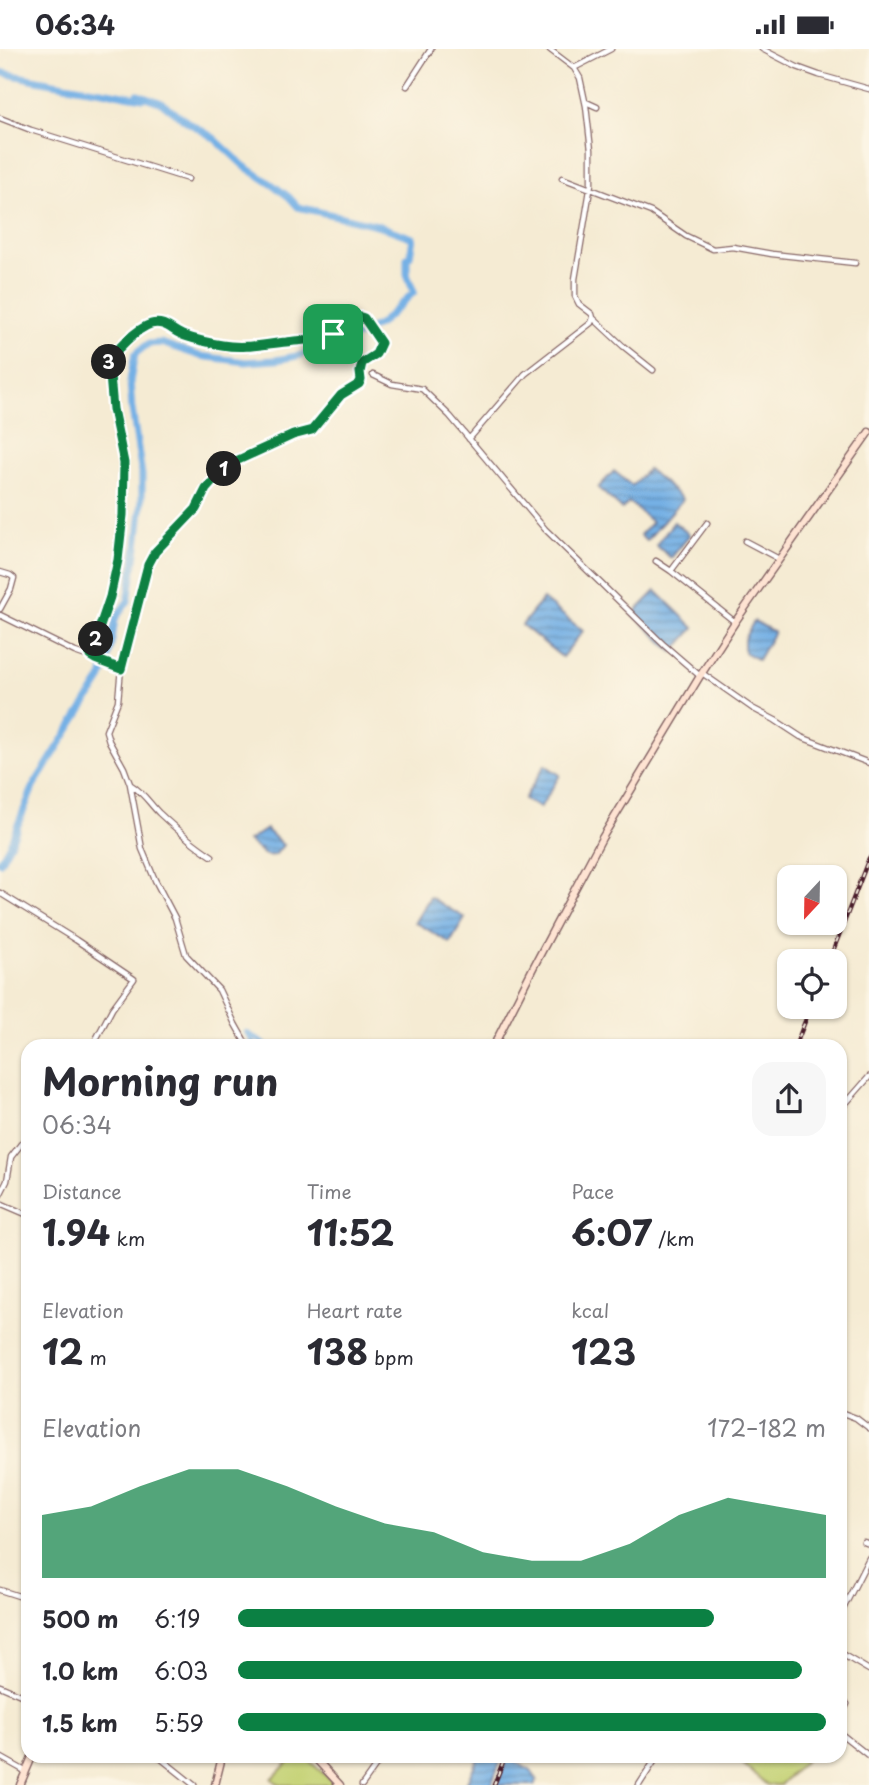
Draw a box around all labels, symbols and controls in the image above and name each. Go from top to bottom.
text: 06:34 [35,5,115,44]
pin [303,304,363,364]
icon: arrive [314,315,352,353]
pin: 3 [92,345,126,379]
text: 3 [102,347,115,375]
pin: 1 [206,451,242,487]
text: 1 [219,454,228,482]
pin: 2 [78,621,114,657]
text: 2 [89,624,102,652]
north arrow [777,865,847,935]
map controls [777,865,847,1019]
button: locate [777,949,847,1019]
text: Morning run [42,1052,278,1109]
button: share [752,1062,826,1136]
text: 06:34 [42,1107,112,1142]
text: Distance [42,1177,122,1205]
text: Time [307,1177,352,1205]
text: Pace [571,1177,614,1205]
text: 1.94 [42,1205,110,1258]
text: 11:52 [307,1205,394,1258]
text: 6:07 [571,1205,652,1258]
text: km [110,1224,145,1252]
text: /km [652,1224,695,1252]
text: Elevation [42,1296,124,1324]
text: Heart rate [307,1296,403,1324]
text: kcal [571,1296,609,1324]
text: 12 [42,1324,83,1377]
text: 138 [307,1324,368,1377]
text: 123 [571,1324,636,1377]
text: m [83,1343,107,1371]
text: bpm [368,1343,414,1371]
text: Elevation [42,1410,141,1445]
text: 172–182 m [707,1410,826,1445]
text: 500 m [42,1601,119,1636]
text: 6:19 [154,1601,200,1636]
text: 1.0 km [42,1653,119,1688]
text: 6:03 [154,1653,208,1688]
text: 1.5 km [42,1705,118,1740]
text: 5:59 [154,1705,204,1740]

